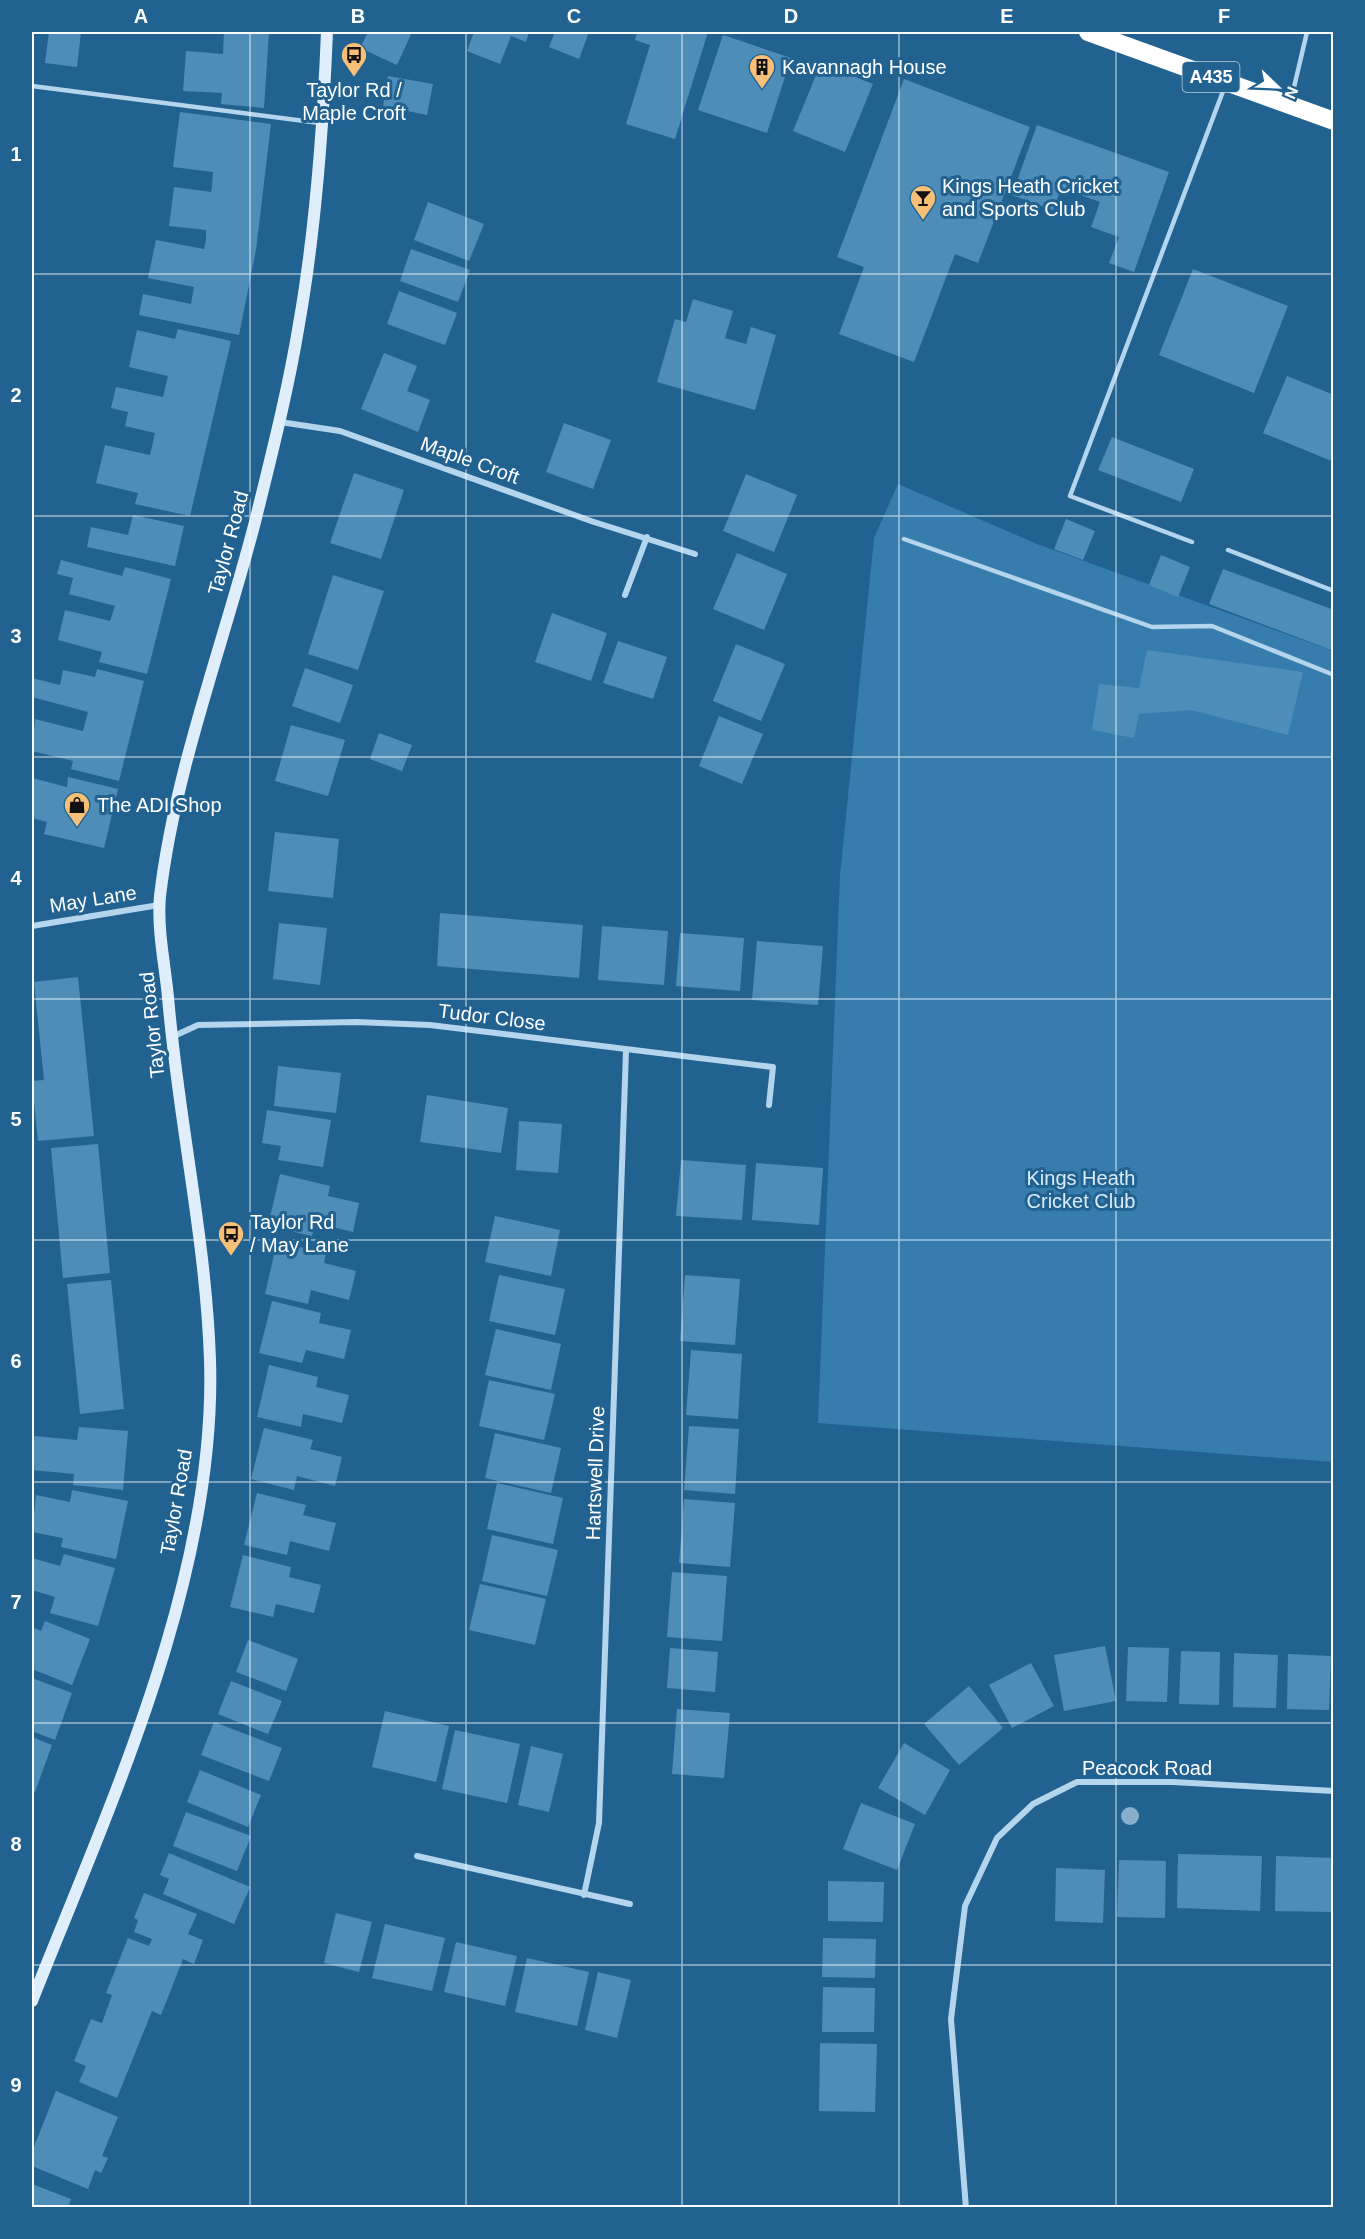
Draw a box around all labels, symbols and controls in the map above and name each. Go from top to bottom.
text: A [134,5,148,27]
text: B [351,5,365,27]
text: C [567,5,581,27]
text: D [784,5,798,27]
text: E [1000,5,1014,27]
text: F [1218,5,1230,27]
bus stop icon: Taylor Rd / Maple Croft [339,40,369,78]
building icon: Kavannagh House [747,52,777,90]
place label: Kavannagh House [782,56,947,78]
north arrow [1248,57,1308,117]
road number: A435 [1182,62,1240,92]
place label: Taylor Rd / Maple Croft [302,79,406,124]
text: N [1281,84,1301,101]
text: 1 [10,143,22,165]
place label: Kings Heath Cricket and Sports Club [942,175,1119,220]
bar icon: Kings Heath Cricket and Sports Club [908,183,938,221]
text: 2 [10,384,22,406]
street label: Maple Croft [418,432,523,488]
street label: Taylor Road [204,489,252,597]
text: 3 [10,625,22,647]
shop icon: The ADI Shop [62,790,92,828]
place label: The ADI Shop [97,794,222,816]
text: 4 [10,867,22,889]
street label: May Lane [48,881,138,917]
street label: Taylor Road [135,971,169,1079]
street label: Tudor Close [437,999,547,1035]
text: 5 [10,1108,22,1130]
park label: Kings Heath Cricket Club [1027,1167,1135,1212]
place label: Taylor Rd / May Lane [250,1211,349,1256]
bus stop icon: Taylor Rd / May Lane [216,1219,246,1257]
text: 6 [10,1350,22,1372]
street label: Hartswell Drive [582,1405,608,1541]
street label: Taylor Road [156,1448,196,1556]
text: 7 [10,1591,22,1613]
street label: Peacock Road [1082,1757,1212,1779]
text: 8 [10,1833,22,1855]
text: 9 [10,2074,22,2096]

